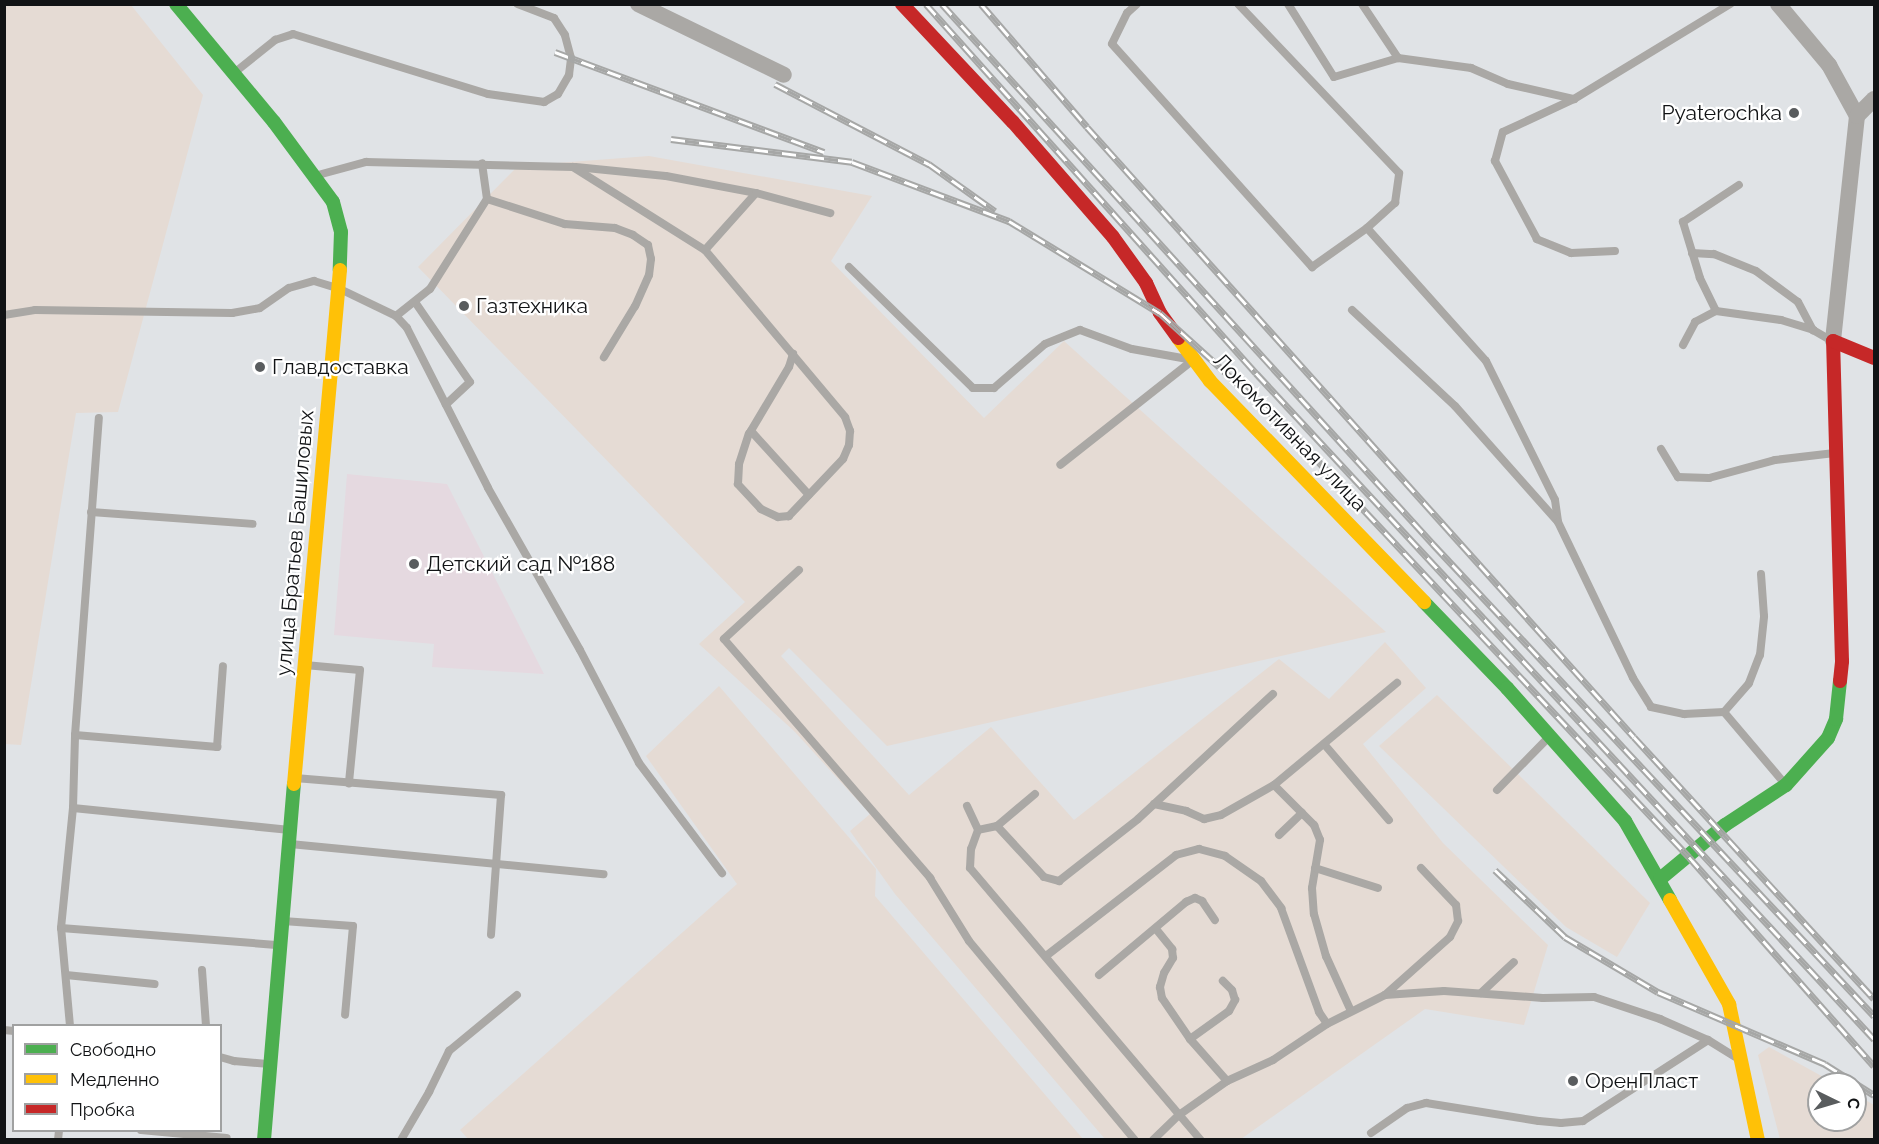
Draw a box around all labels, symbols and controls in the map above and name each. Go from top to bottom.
place label: Pyaterochka [1661,100,1782,126]
marker: Pyaterochka [1787,106,1801,120]
place label: Газтехника [476,293,588,319]
marker: Газтехника [457,299,471,313]
street label: Локомотивная улица [1208,347,1372,517]
place label: Главдоставка [272,354,409,380]
marker: Главдоставка [253,360,267,374]
street label: улица Братьев Башиловых [271,409,319,677]
place label: Детский сад №188 [426,551,615,577]
marker: Детский сад №188 [407,557,421,571]
legend [12,1024,222,1132]
text: Свободно [70,1039,156,1060]
place label: ОренПласт [1585,1068,1698,1094]
text: Медленно [70,1069,159,1090]
north arrow [1807,1072,1867,1132]
marker: ОренПласт [1566,1074,1580,1088]
text: С [1843,1097,1863,1110]
text: Пробка [70,1099,135,1120]

